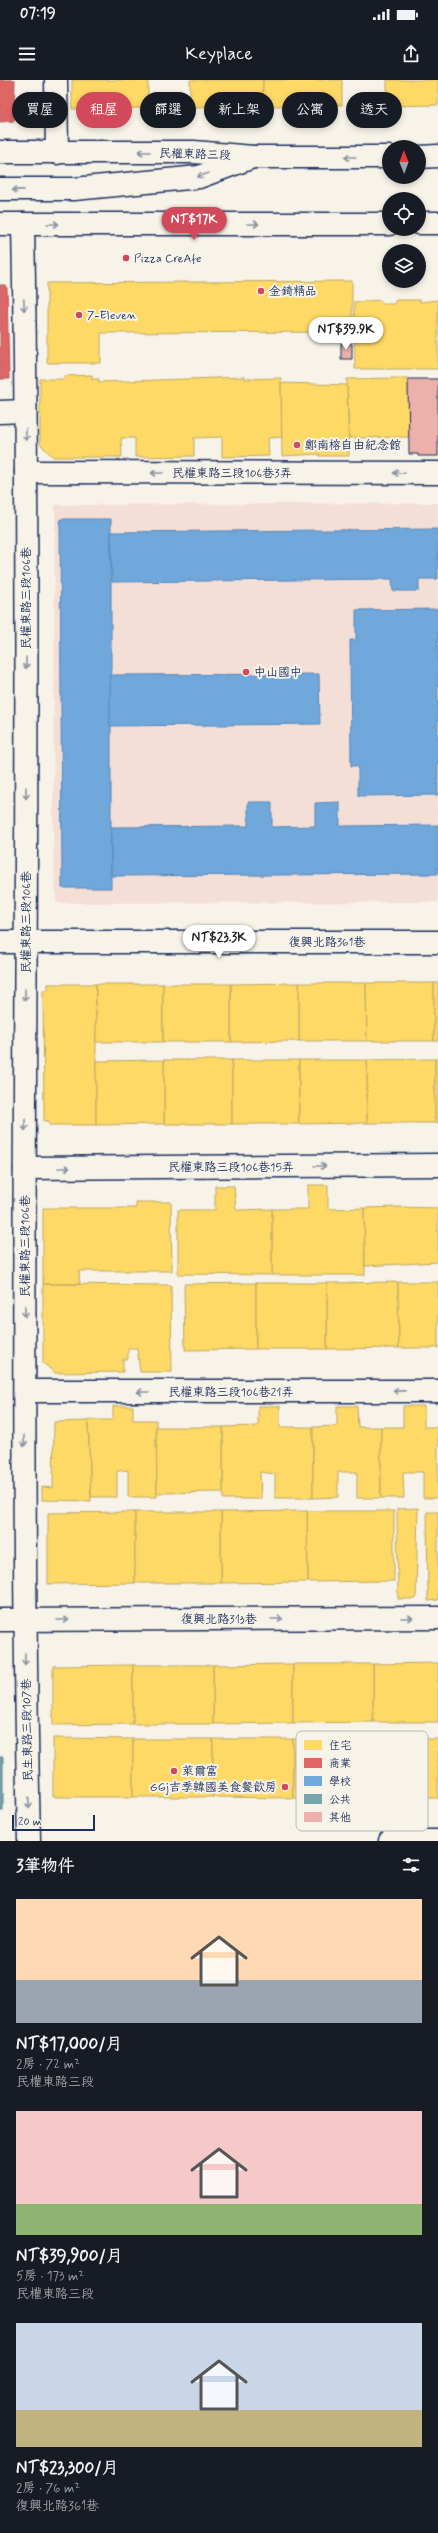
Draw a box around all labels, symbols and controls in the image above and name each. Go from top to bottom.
text: 07:19 [20,4,56,24]
text: Keyplace [185,42,253,66]
icon: menu [16,43,38,65]
icon: share [400,43,422,65]
chip: 買屋 [12,92,68,128]
chip: 租屋 [76,92,132,128]
chip: 篩選 [140,92,196,128]
chip: 新上架 [204,92,274,128]
chip: 公寓 [282,92,338,128]
chip: 透天 [346,92,402,128]
north arrow [382,140,426,184]
map controls [382,140,426,288]
street label: 民權東路三段 [159,146,231,164]
one-way arrow [138,148,151,156]
one-way arrow [344,153,357,161]
one-way arrow [197,172,210,179]
one-way arrow [12,186,25,194]
button: locate [382,192,426,236]
pin: NT$17K [161,207,227,241]
text: NT$17K [171,211,217,228]
one-way arrow [46,220,59,228]
one-way arrow [246,220,259,228]
button: layers [382,244,426,288]
place label: Pizza CreAfe [134,251,201,267]
marker: Pizza CreAfe [121,253,131,263]
place label: 金錡精品 [269,284,317,300]
marker: 金錡精品 [256,286,266,296]
one-way arrow [20,298,28,311]
place label: 7-Eleven [87,308,137,324]
marker: 7-Eleven [74,310,84,320]
pin: NT$39.9K [305,317,387,351]
text: NT$39.9K [317,321,375,338]
one-way arrow [22,428,30,441]
place label: 鄭南榕自由紀念館 [305,438,401,454]
marker: 鄭南榕自由紀念館 [292,440,302,450]
street label: 民權東路三段106巷3弄 [172,466,292,482]
one-way arrow [151,469,164,477]
one-way arrow [393,469,406,477]
street label: 民權東路三段106巷 [19,547,35,649]
one-way arrow [22,656,30,669]
place label: 中山國中 [254,665,302,681]
marker: 中山國中 [241,667,251,677]
one-way arrow [22,786,30,799]
street label: 民權東路三段106巷 [19,871,35,973]
pin: NT$23.3K [178,925,260,959]
text: NT$23.3K [192,929,246,946]
street label: 復興北路361巷 [289,935,365,951]
one-way arrow [21,988,29,1001]
one-way arrow [21,1118,29,1131]
street label: 民權東路三段106巷15弄 [168,1160,294,1176]
one-way arrow [313,1162,326,1170]
one-way arrow [57,1164,70,1172]
street label: 民權東路三段106巷 [18,1195,34,1297]
one-way arrow [21,1304,29,1317]
street label: 民權東路三段106巷21弄 [169,1385,293,1401]
one-way arrow [393,1387,406,1395]
one-way arrow [137,1388,150,1395]
one-way arrow [20,1434,28,1447]
street label: 復興北路313巷 [181,1612,257,1628]
one-way arrow [400,1614,413,1622]
one-way arrow [270,1615,283,1623]
one-way arrow [56,1616,69,1624]
one-way arrow [21,1652,29,1665]
street label: 民生東路三段107巷 [19,1678,37,1782]
legend [296,1731,428,1831]
text: 住宅 [329,1739,351,1753]
text: 商業 [329,1757,351,1771]
place label: 萊爾富 [182,1764,218,1780]
marker: 萊爾富 [169,1766,179,1776]
text: 學校 [329,1775,351,1789]
place label: GGj吉季韓國美食餐飲房 [150,1780,277,1796]
marker: GGj吉季韓國美食餐飲房 [280,1782,290,1792]
text: 公共 [329,1793,351,1807]
one-way arrow [25,1796,32,1809]
text: 其他 [329,1811,351,1825]
scale bar [12,1813,95,1832]
text: 20 m [18,1815,41,1829]
icon: filters [400,1854,422,1876]
text: 3筆物件 [16,1855,75,1877]
icon: home [183,1925,255,1997]
text: NT$17,000/月 [16,2033,123,2055]
text: 2房 · 72 m² [16,2056,80,2073]
text: 民權東路三段 [16,2074,94,2091]
icon: home [183,2137,255,2209]
text: NT$39,900/月 [16,2245,123,2267]
text: 5房 · 173 m² [16,2268,84,2285]
text: 民權東路三段 [16,2286,94,2303]
icon: home [183,2349,255,2421]
text: NT$23,300/月 [16,2457,119,2479]
text: 2房 · 76 m² [16,2480,80,2497]
text: 復興北路361巷 [16,2498,99,2515]

